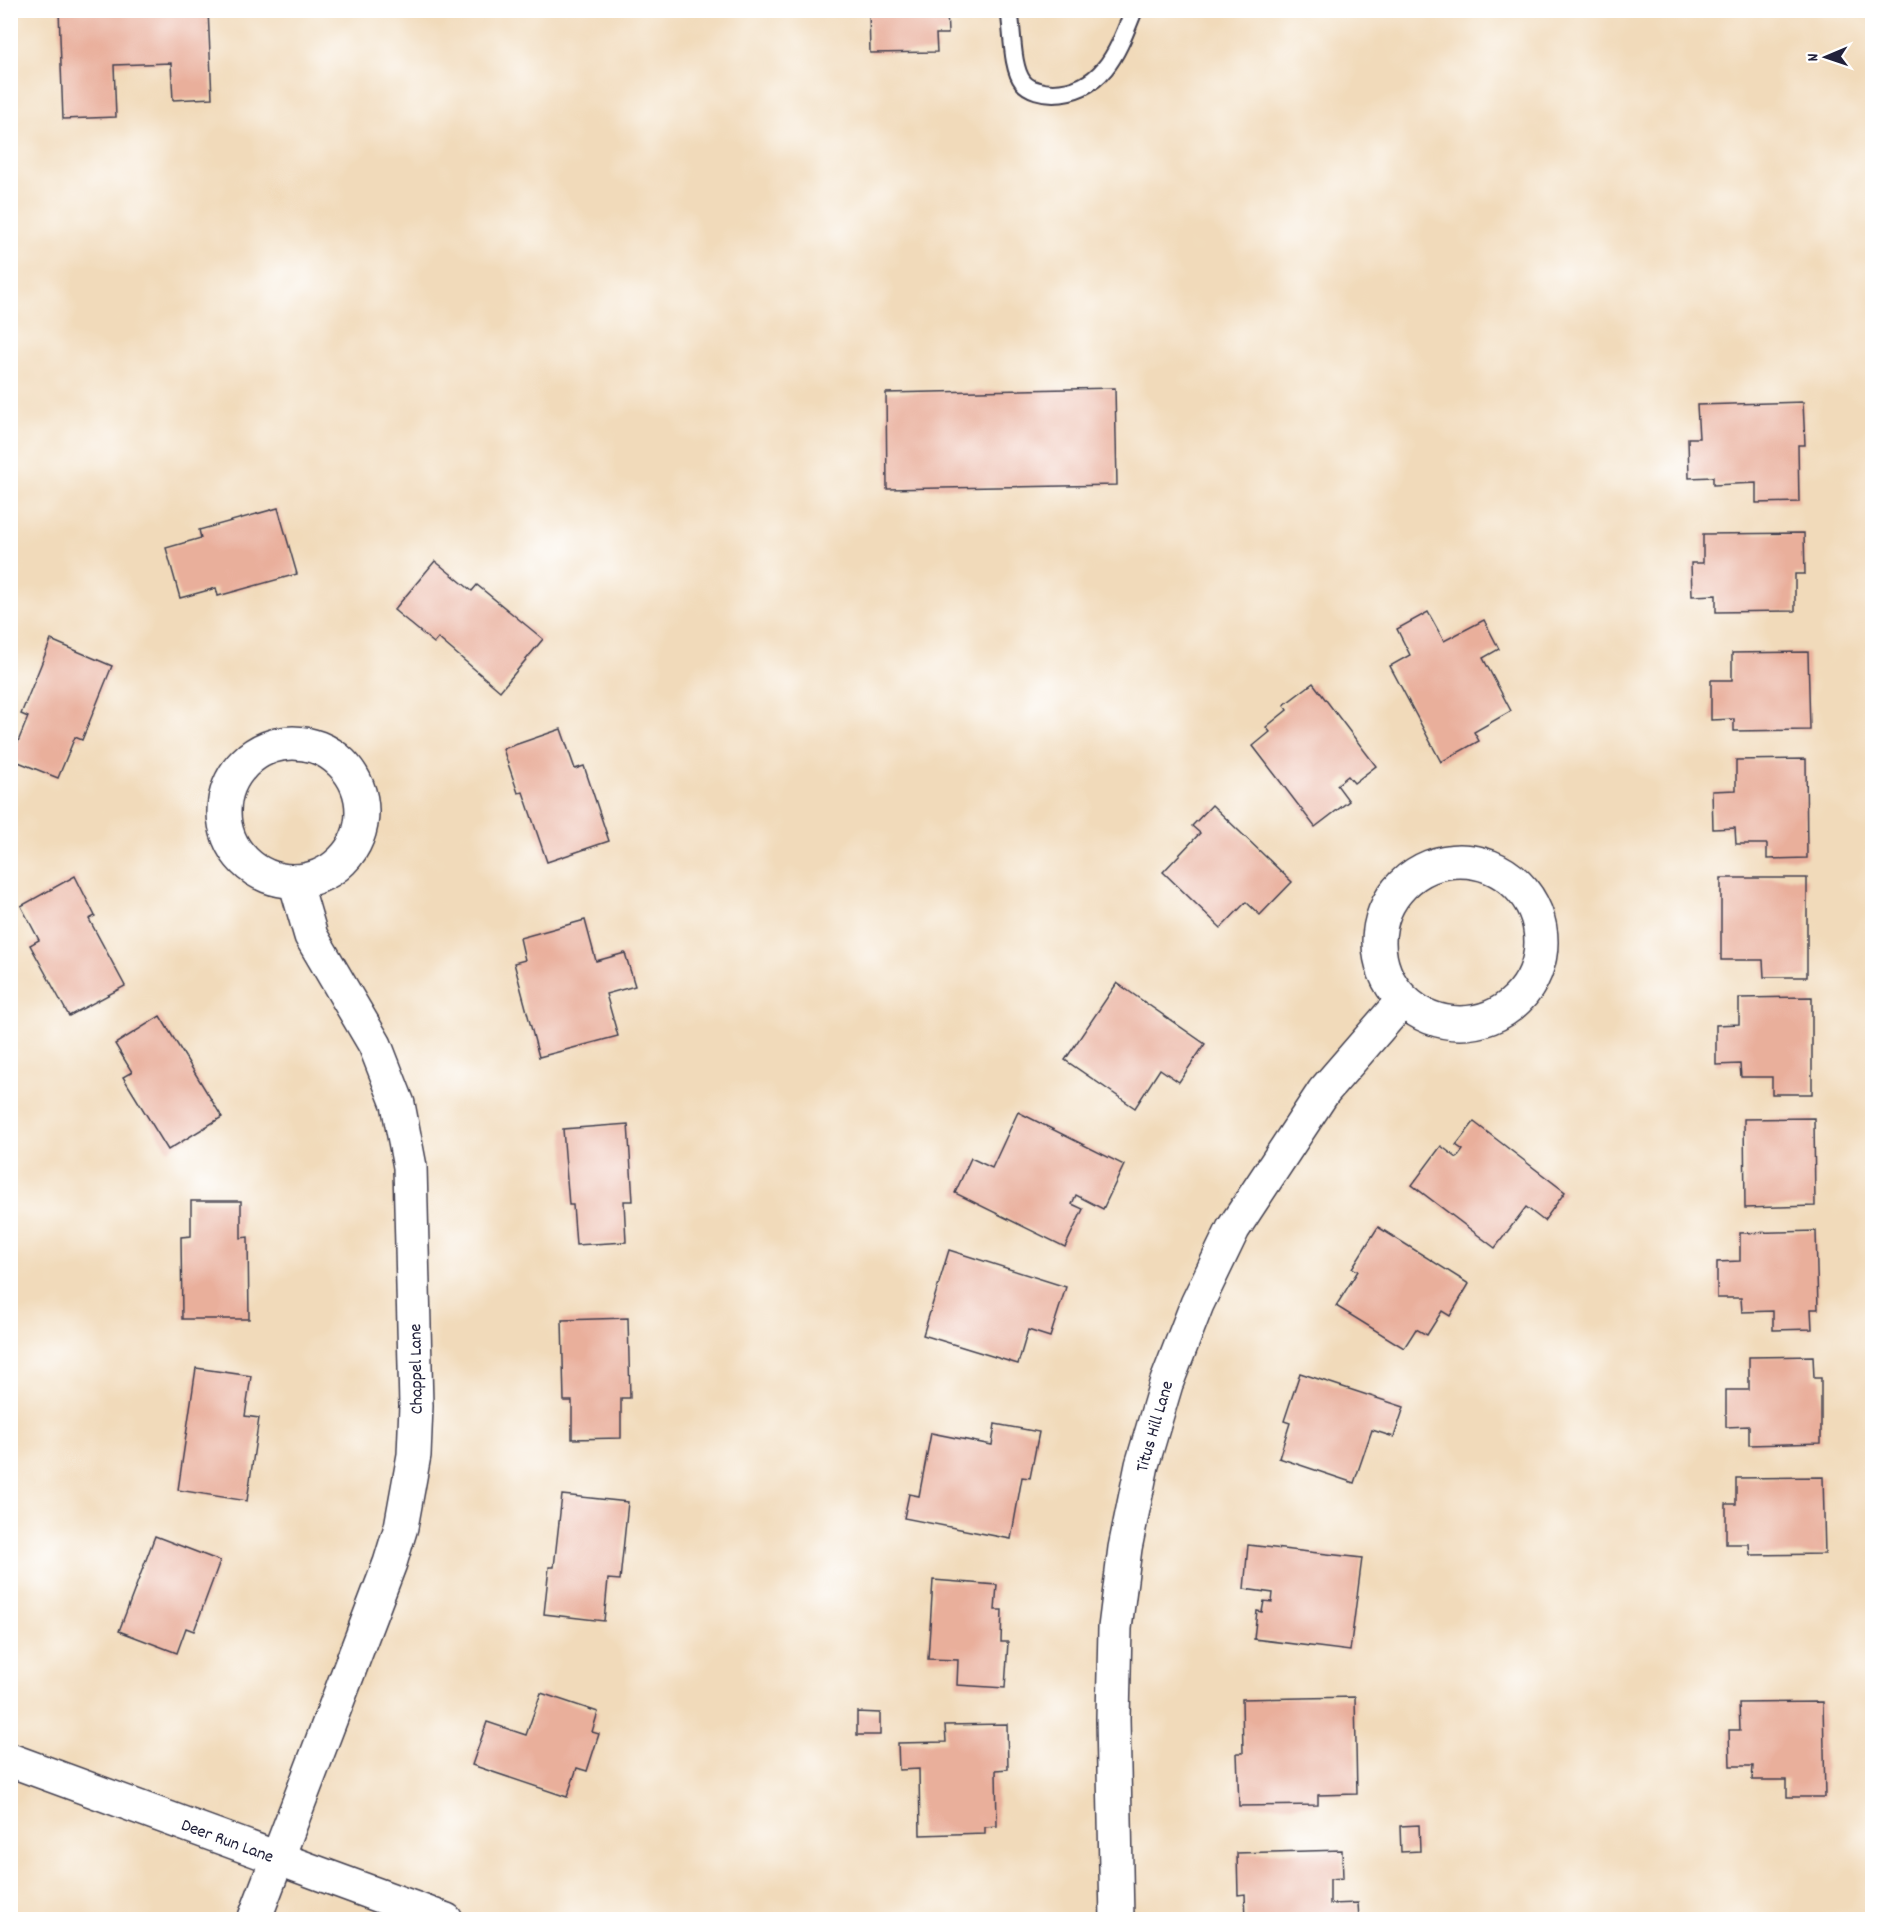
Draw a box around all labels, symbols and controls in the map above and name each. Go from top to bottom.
north arrow [1796,27,1856,87]
text: N [1802,53,1825,62]
street label: Chappel Lane [404,1323,431,1414]
street label: Titus Hill Lane [1131,1378,1181,1474]
street label: Deer Run Lane [177,1814,277,1871]

